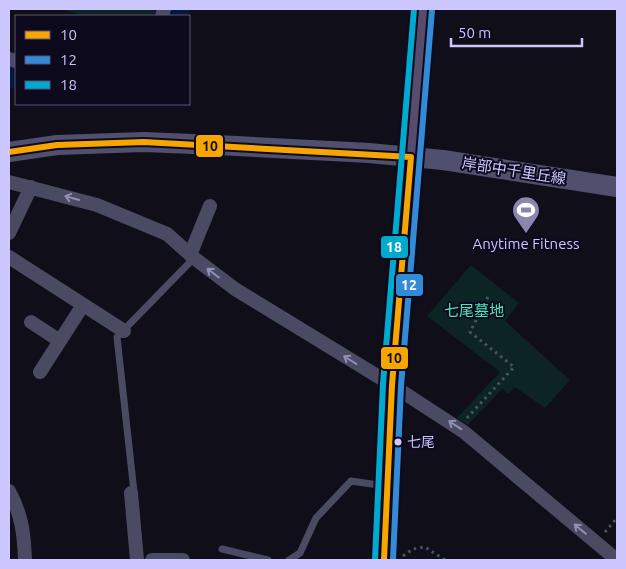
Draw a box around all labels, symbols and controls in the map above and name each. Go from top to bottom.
legend [15,15,190,105]
scale bar [451,15,582,47]
text: 50 m [458,24,491,41]
text: 10 [60,26,77,43]
text: 12 [60,51,77,68]
text: 18 [60,76,77,93]
line badge: 10 [195,134,224,158]
text: 10 [202,138,218,154]
street label: 岸部中千里丘線 [461,154,567,187]
one-way arrow [64,193,80,202]
sports icon: Anytime Fitness [511,195,541,234]
line badge: 18 [380,235,409,259]
place label: Anytime Fitness [473,235,579,252]
text: 18 [386,239,402,255]
one-way arrow [207,267,220,278]
line badge: 12 [395,273,424,297]
text: 12 [401,277,417,293]
park label: 七尾墓地 [444,302,504,319]
line badge: 10 [380,346,409,370]
text: 10 [386,350,402,366]
one-way arrow [344,355,358,365]
one-way arrow [448,420,462,430]
place label: 七尾 [407,434,435,450]
marker: 七尾 [393,437,403,447]
one-way arrow [574,523,587,534]

